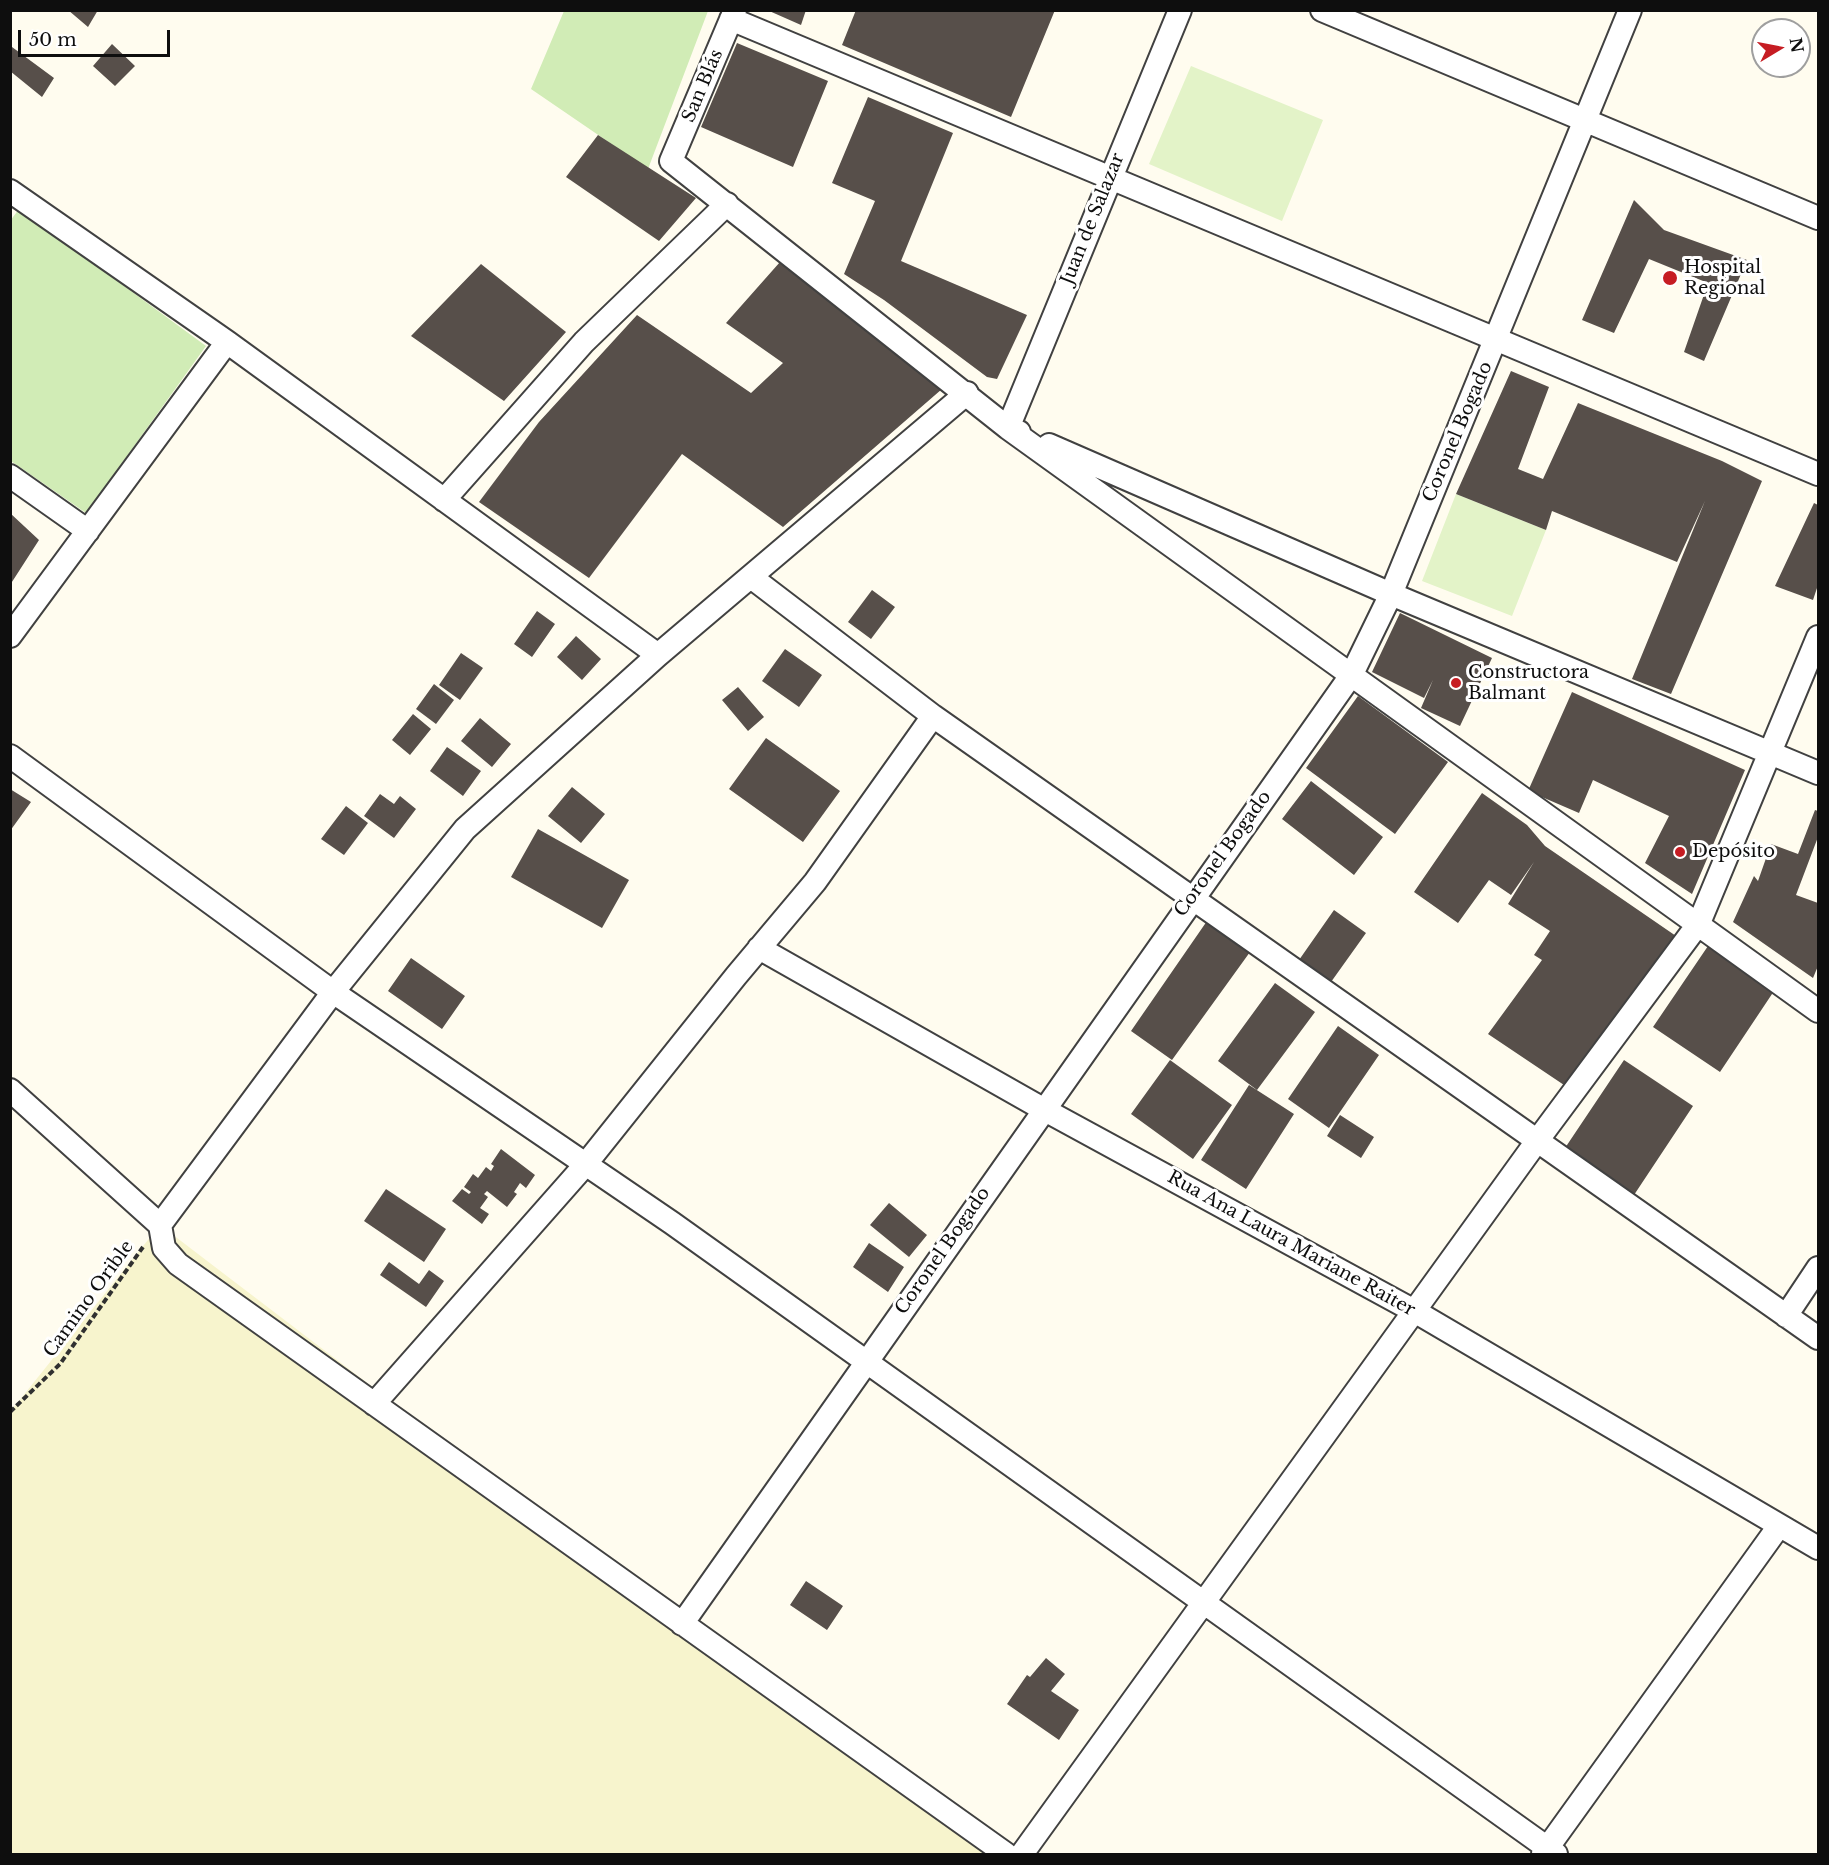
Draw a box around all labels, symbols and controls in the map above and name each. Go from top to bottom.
scale bar [21,18,172,56]
north arrow [1751,18,1811,78]
text: 50 m [29,29,77,51]
text: N [1786,36,1808,54]
street label: San Blás [678,46,728,126]
street label: Juan de Salazar [1057,150,1129,288]
place label: Hospital Regional [1684,257,1765,300]
marker: Hospital Regional [1661,269,1679,287]
street label: Coronel Bogado [1419,359,1497,505]
place label: Constructora Balmant [1468,662,1589,704]
marker: Constructora Balmant [1449,676,1463,690]
street label: Coronel Bogado [1170,787,1276,921]
place label: Depósito [1692,841,1775,863]
marker: Depósito [1673,845,1687,859]
street label: Rua Ana Laura Mariane Raiter [1163,1167,1419,1321]
street label: Coronel Bogado [891,1183,995,1319]
street label: Camino Orible [39,1236,139,1362]

